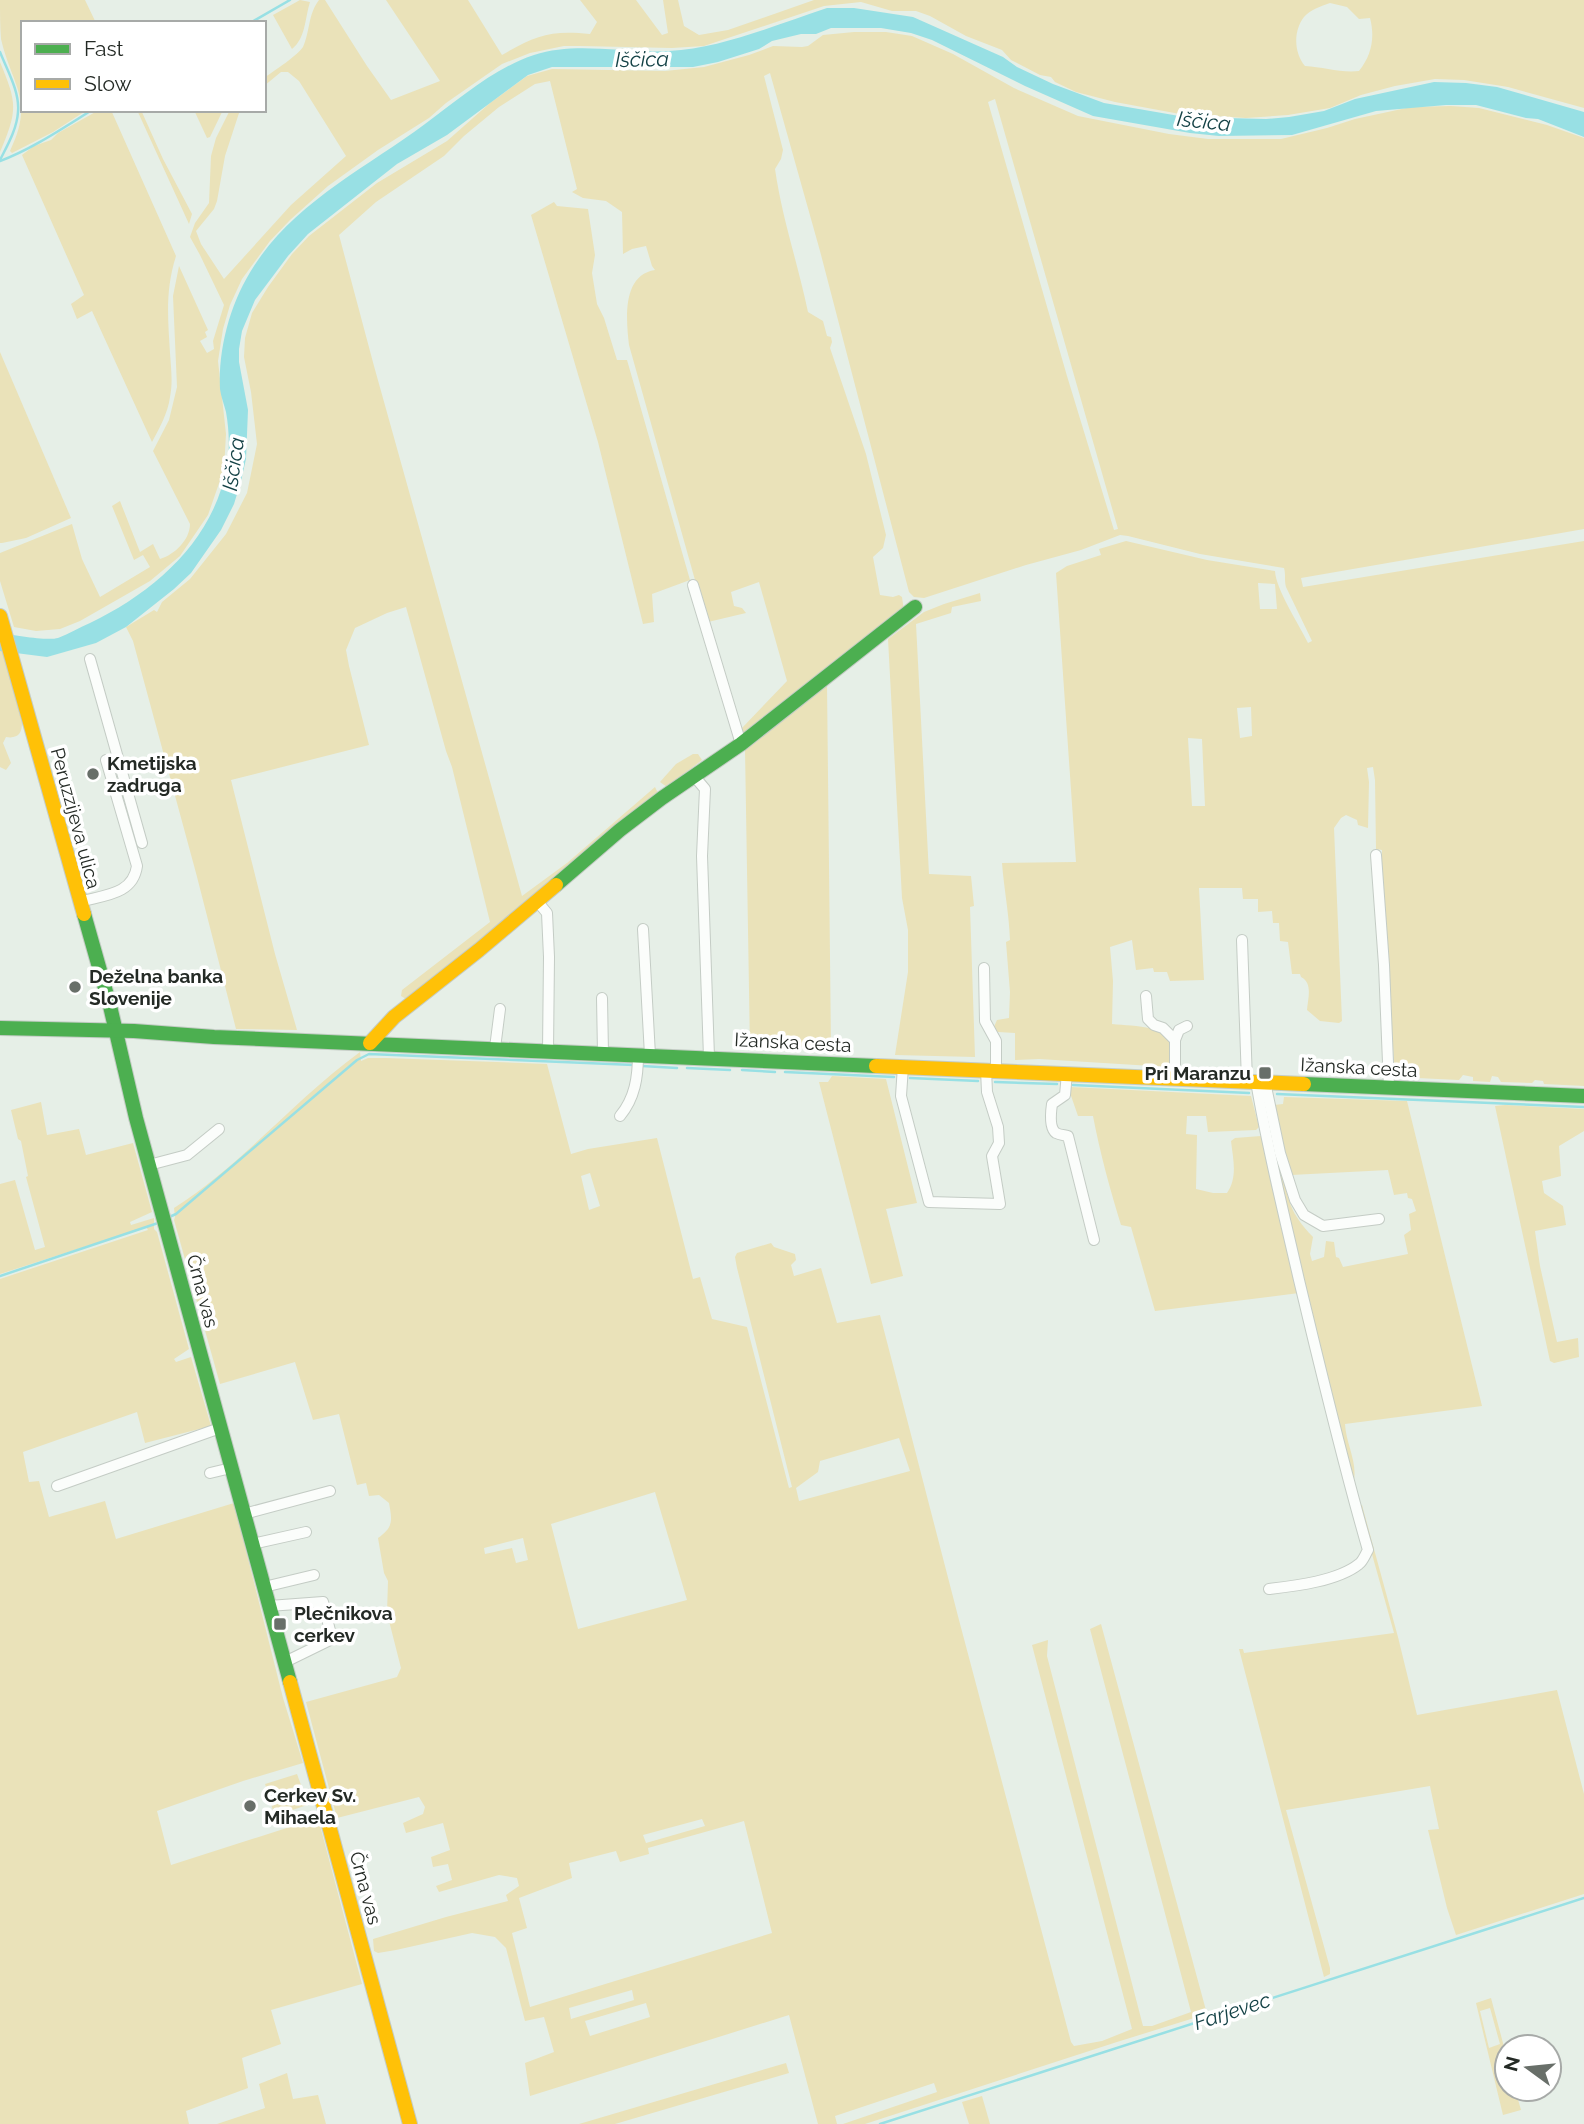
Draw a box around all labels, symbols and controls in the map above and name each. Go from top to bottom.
legend [21,21,266,112]
text: Fast [84,36,124,61]
water label: Iščica [615,46,669,72]
text: Slow [84,71,132,96]
water label: Iščica [1176,106,1232,136]
water label: Iščica [217,436,249,492]
street label: Peruzzijeva ulica [47,745,105,891]
place label: Kmetijska zadruga [107,752,197,796]
marker: Kmetijska zadruga [85,766,101,782]
place label: Deželna banka Slovenije [89,965,223,1009]
marker: Deželna banka Slovenije [67,979,83,995]
street label: Ižanska cesta [734,1028,852,1056]
street label: Ižanska cesta [1300,1053,1418,1081]
place label: Pri Maranzu [1144,1062,1251,1084]
marker: Pri Maranzu [1257,1065,1273,1081]
street label: Črna vas [183,1252,223,1330]
place label: Plečnikova cerkev [294,1602,393,1646]
marker: Plečnikova cerkev [272,1616,288,1632]
place label: Cerkev Sv. Mihaela [264,1784,356,1828]
marker: Cerkev Sv. Mihaela [242,1798,258,1814]
street label: Črna vas [346,1849,386,1927]
water label: Farjevec [1191,1987,1273,2035]
north arrow [1493,2033,1563,2103]
text: N [1499,2054,1524,2073]

